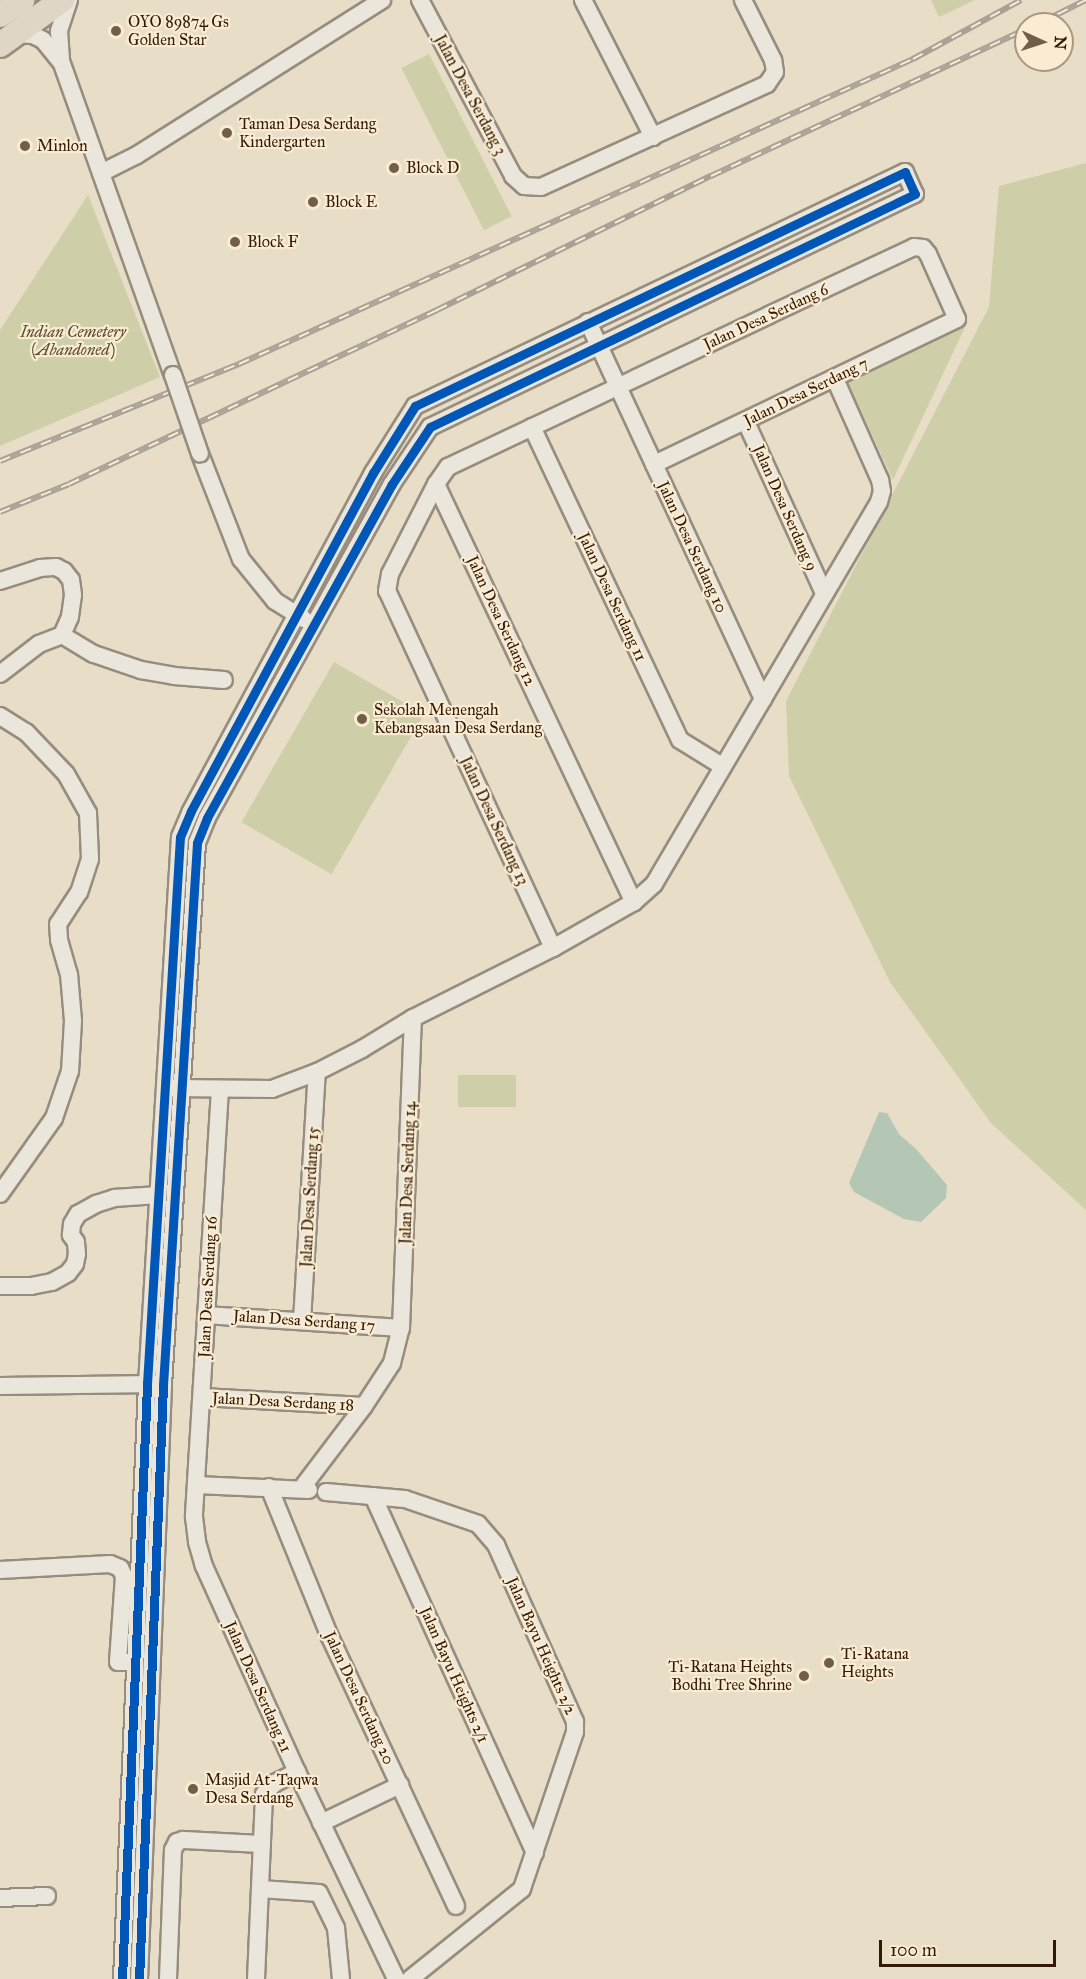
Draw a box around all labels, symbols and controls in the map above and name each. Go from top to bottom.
place label: OYO 89874 Gs Golden Star [128,12,229,50]
north arrow [1014,12,1074,72]
marker: OYO 89874 Gs Golden Star [109,24,123,38]
street label: Jalan Desa Serdang 3 [430,31,510,159]
text: N [1051,36,1070,50]
place label: Taman Desa Serdang Kindergarten [239,114,376,152]
marker: Taman Desa Serdang Kindergarten [220,126,234,140]
place label: Minlon [37,136,88,156]
marker: Minlon [18,139,32,153]
place label: Block D [406,158,459,178]
marker: Block D [387,161,401,175]
place label: Block E [325,192,377,212]
marker: Block E [306,195,320,209]
place label: Block F [247,232,298,252]
marker: Block F [228,235,242,249]
street label: Jalan Desa Serdang 6 [700,280,832,354]
park label: Indian Cemetery (Abandoned) [20,322,126,360]
street label: Jalan Desa Serdang 7 [741,354,871,430]
street label: Jalan Desa Serdang 9 [749,442,821,574]
street label: Jalan Desa Serdang 10 [653,478,731,616]
street label: Jalan Desa Serdang 11 [574,529,650,665]
street label: Jalan Desa Serdang 12 [462,553,540,689]
place label: Sekolah Menengah Kebangsaan Desa Serdang [374,700,542,738]
marker: Sekolah Menengah Kebangsaan Desa Serdang [355,712,369,726]
street label: Jalan Desa Serdang 13 [456,753,532,889]
street label: Jalan Desa Serdang 14 [396,1101,420,1245]
street label: Jalan Desa Serdang 15 [297,1126,323,1268]
street label: Jalan Desa Serdang 16 [195,1216,221,1358]
street label: Jalan Desa Serdang 17 [232,1306,376,1336]
street label: Jalan Desa Serdang 18 [211,1389,355,1415]
street label: Jalan Bayu Heights 2/2 [502,1574,580,1718]
street label: Jalan Bayu Heights 2/1 [415,1604,493,1746]
street label: Jalan Desa Serdang 21 [220,1618,296,1756]
street label: Jalan Desa Serdang 20 [320,1628,398,1768]
place label: Ti-Ratana Heights [841,1644,909,1682]
marker: Ti-Ratana Heights [822,1656,836,1670]
place label: Ti-Ratana Heights Bodhi Tree Shrine [668,1657,792,1695]
marker: Ti-Ratana Heights Bodhi Tree Shrine [797,1669,811,1683]
place label: Masjid At-Taqwa Desa Serdang [205,1770,318,1808]
marker: Masjid At-Taqwa Desa Serdang [186,1782,200,1796]
scale bar [882,1928,1059,1966]
text: 100 m [890,1939,937,1961]

